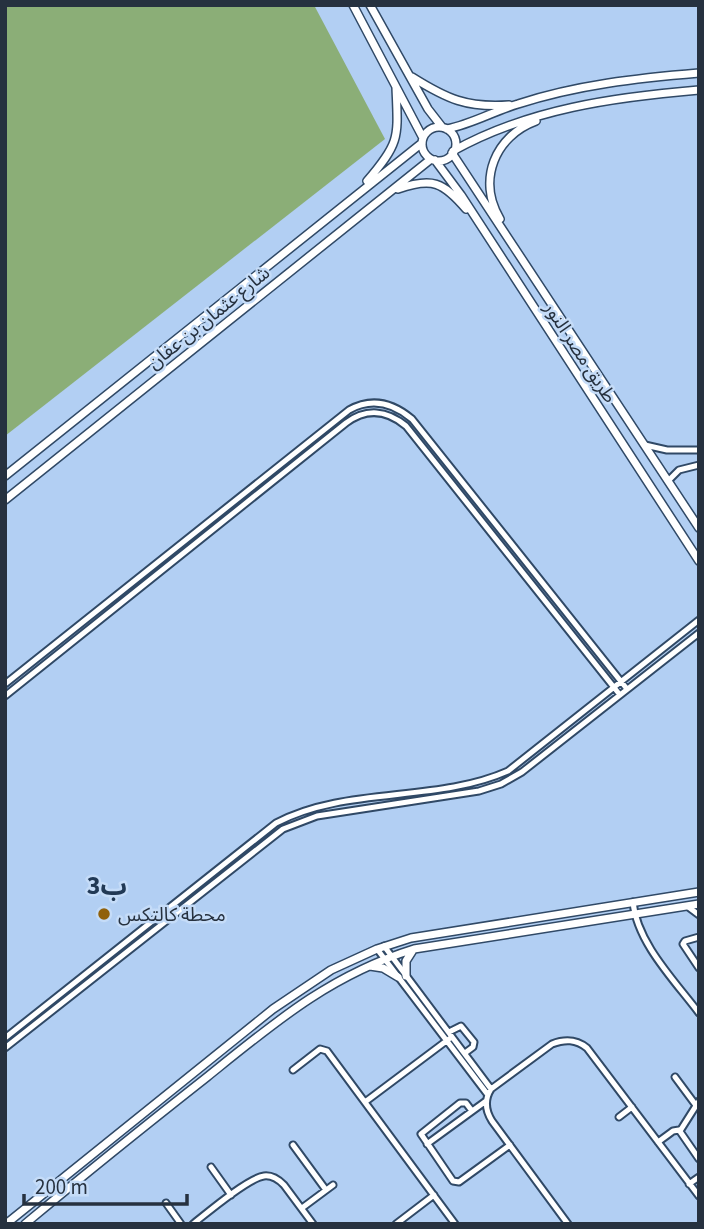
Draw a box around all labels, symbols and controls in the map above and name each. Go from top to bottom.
street label: شارع عثمان بن عفان [142,260,276,376]
street label: طريق مصر النور [536,296,623,409]
district label: ب3 [87,867,127,904]
place label: محطة كالتكس [118,902,226,929]
marker: محطة كالتكس [96,906,112,922]
scale bar [24,1162,187,1206]
text: 200 m [35,1172,88,1202]

